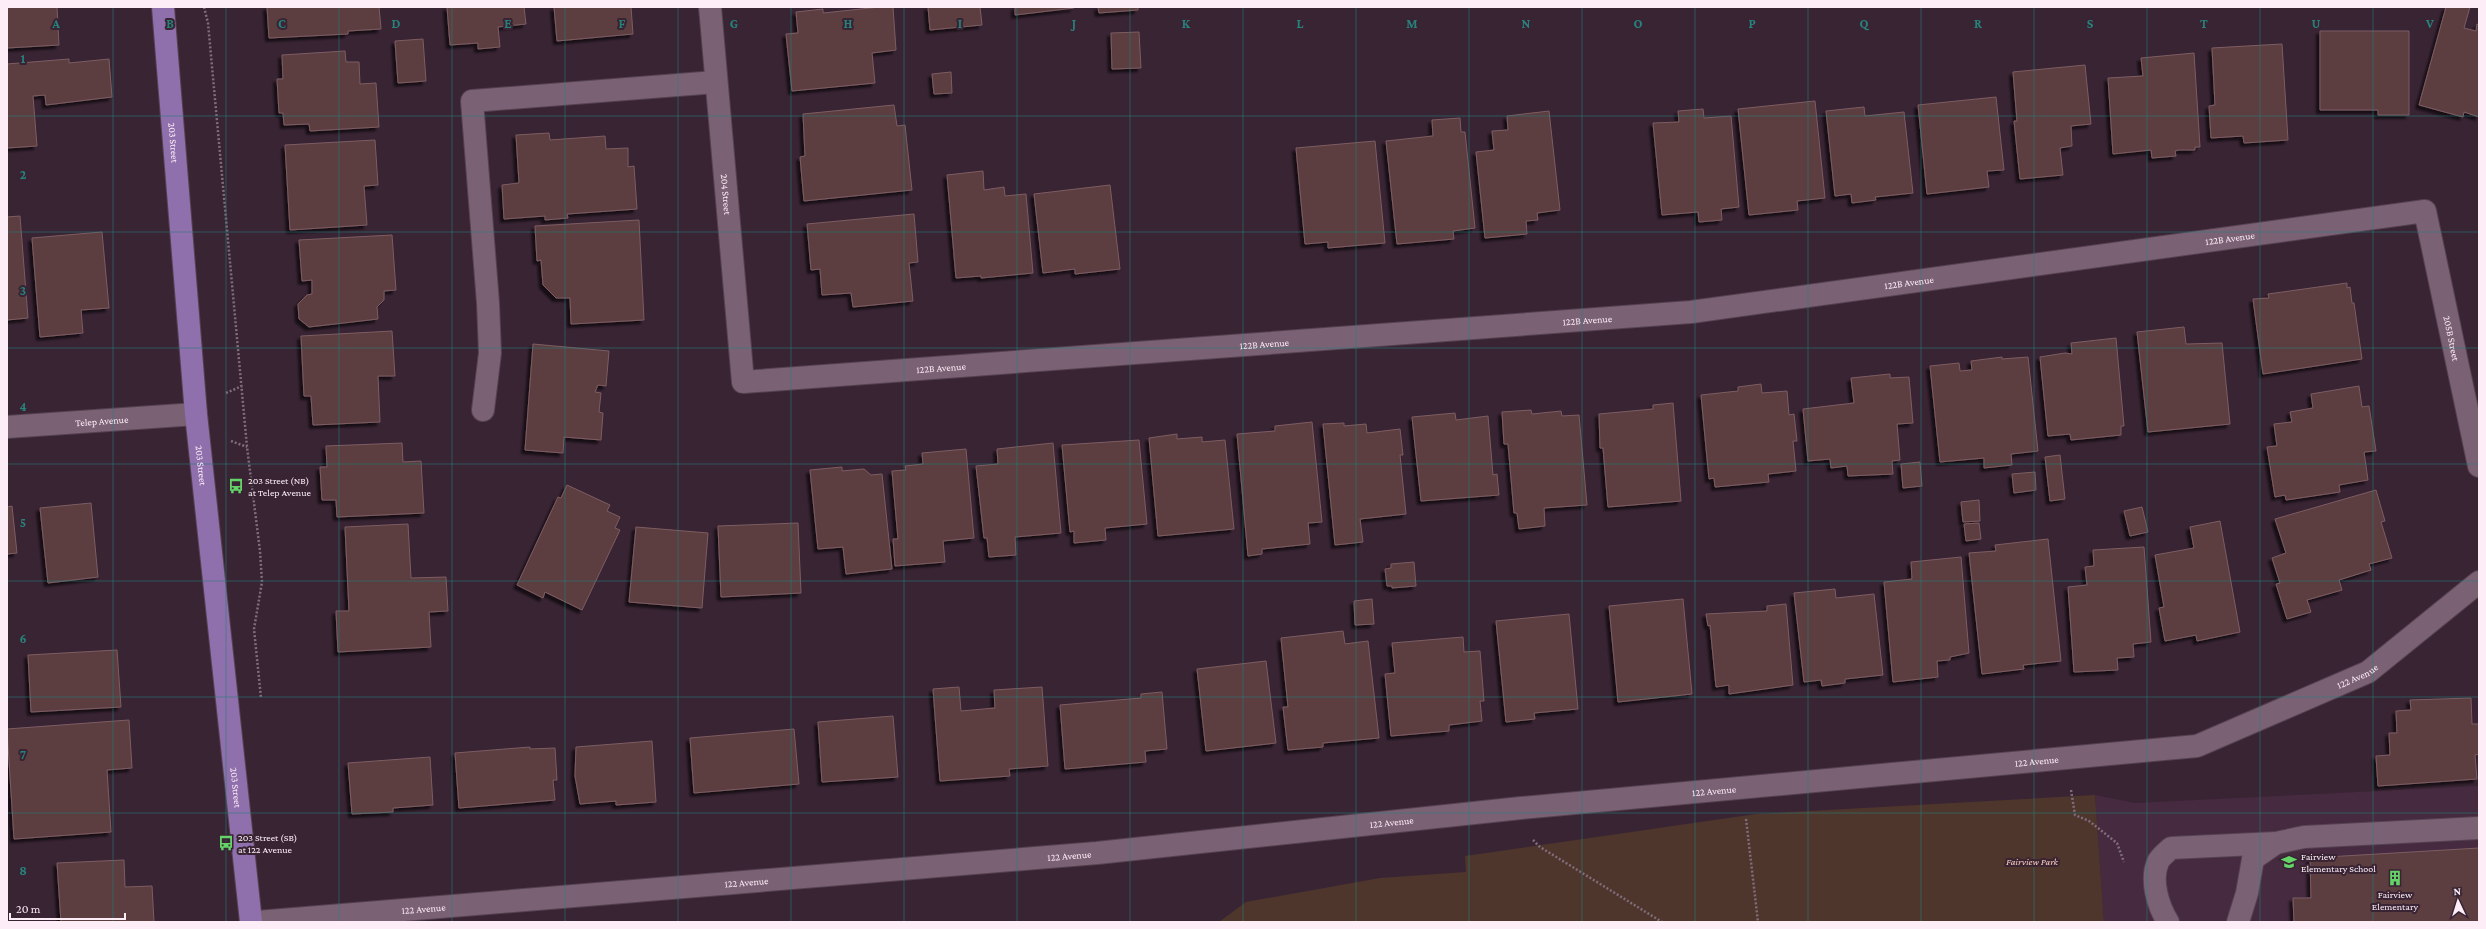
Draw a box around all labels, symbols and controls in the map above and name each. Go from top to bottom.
text: A [51,16,60,31]
text: B [166,16,174,31]
text: C [278,16,286,31]
text: D [392,16,401,31]
text: E [504,16,512,31]
text: F [619,16,626,31]
text: G [730,16,738,31]
text: H [844,16,853,31]
text: I [958,16,962,31]
text: J [1070,16,1076,31]
text: K [1182,16,1191,31]
text: L [1297,16,1304,31]
text: M [1406,16,1418,31]
text: N [1522,16,1531,31]
text: O [1634,16,1643,31]
text: P [1748,16,1756,31]
text: Q [1860,16,1870,31]
text: R [1974,16,1982,31]
text: S [2087,16,2094,31]
text: T [2200,16,2208,31]
text: U [2312,16,2321,31]
text: V [2425,16,2434,31]
text: 1 [21,51,26,66]
street label: 203 Street [167,122,181,164]
text: 2 [20,167,27,182]
street label: 204 Street [719,173,734,216]
street label: 122B Avenue [2205,229,2256,247]
street label: 122B Avenue [1884,273,1935,291]
text: 3 [20,283,26,298]
street label: 122B Avenue [1562,312,1613,327]
street label: 205B Street [2442,315,2462,363]
street label: 122B Avenue [1239,336,1290,351]
street label: 122B Avenue [916,360,967,375]
text: 4 [19,399,27,414]
street label: Telep Avenue [75,413,129,428]
street label: 203 Street [194,445,209,487]
place label: 203 Street (NB) at Telep Avenue [248,475,311,498]
bus stop icon: 203 Street (NB) at Telep Avenue [227,477,245,495]
text: 5 [20,515,26,530]
text: 6 [19,631,27,646]
street label: 122 Avenue [2335,661,2380,690]
text: 7 [20,747,26,762]
street label: 122 Avenue [2014,753,2060,768]
street label: 203 Street [229,767,244,809]
street label: 122 Avenue [1691,783,1737,798]
street label: 122 Avenue [1369,814,1415,830]
place label: 203 Street (SB) at 122 Avenue [238,832,297,855]
bus stop icon: 203 Street (SB) at 122 Avenue [217,834,235,852]
street label: 122 Avenue [1047,848,1092,863]
place label: Fairview Elementary School [2301,851,2376,874]
school or university icon: Fairview Elementary School [2280,853,2298,871]
park label: Fairview Park [2006,856,2059,867]
text: 8 [19,863,27,878]
building icon: Fairview Elementary [2386,869,2404,887]
street label: 122 Avenue [724,874,769,889]
north arrow [2438,881,2478,921]
text: N [2453,885,2462,897]
place label: Fairview Elementary [2372,889,2419,912]
scale bar [10,895,125,921]
street label: 122 Avenue [401,901,447,916]
text: 20 m [16,902,41,916]

